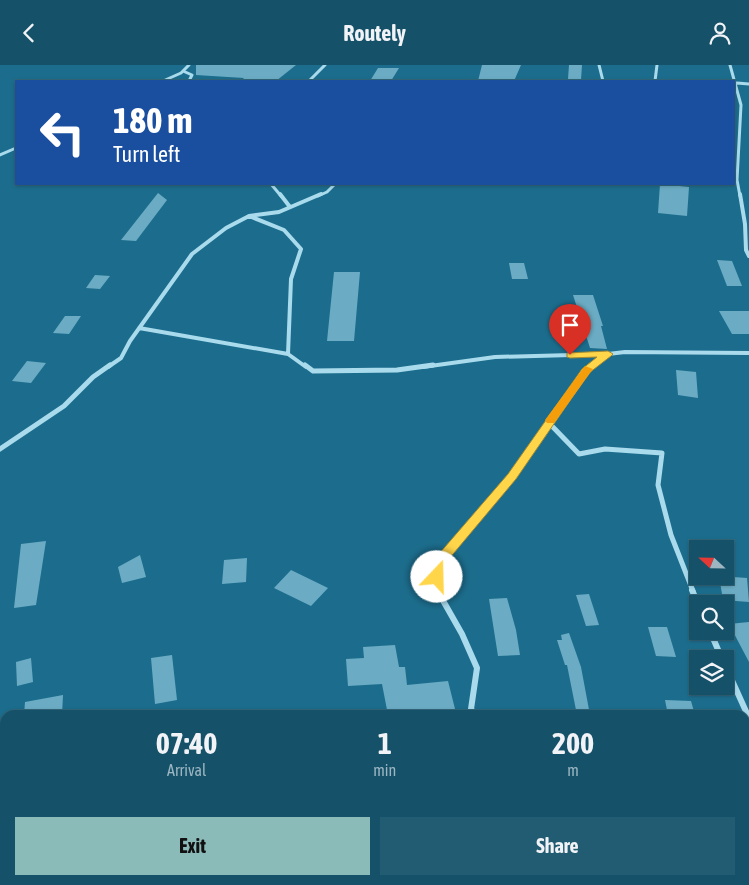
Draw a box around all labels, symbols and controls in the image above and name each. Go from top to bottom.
icon: back [15,19,43,47]
icon: person [706,19,734,47]
text: Routely [343,20,406,46]
icon: left [30,100,95,165]
text: 180 m [113,100,192,140]
text: Turn left [113,141,180,167]
pin [549,304,591,355]
icon: arrive [556,311,584,339]
north arrow [689,540,734,585]
map controls [689,540,734,695]
position arrow [410,550,462,602]
button: search [689,595,734,640]
button: layers [689,650,734,695]
text: 07:40 [156,726,217,760]
text: 1 [378,726,392,760]
text: 200 [552,726,594,760]
text: Arrival [167,761,206,779]
text: min [373,761,396,779]
text: m [567,761,579,779]
button: Exit [15,817,370,875]
button: Share [380,817,735,875]

